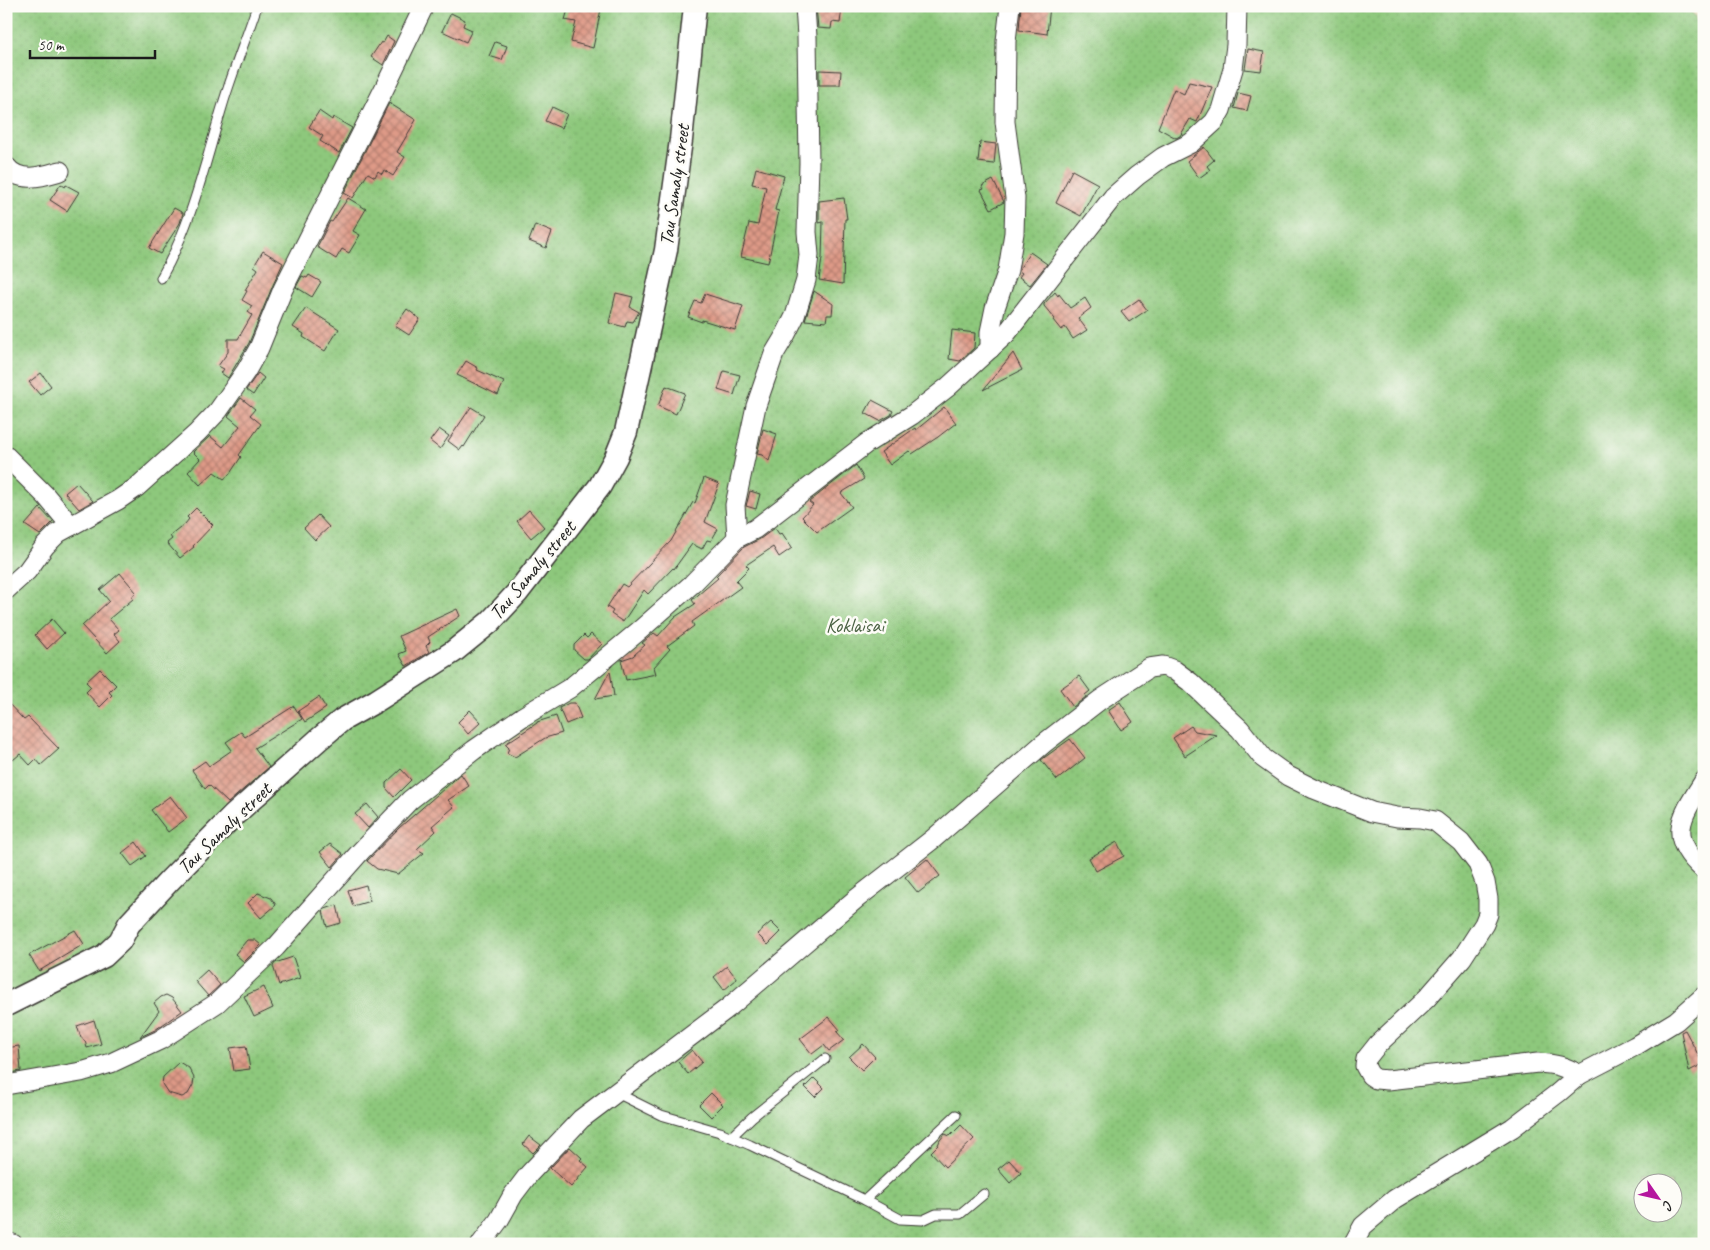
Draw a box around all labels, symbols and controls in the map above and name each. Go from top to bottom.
scale bar [30,28,155,60]
text: 50 m [38,36,65,55]
street label: Tau Samaly street [654,121,696,247]
street label: Tau Samaly street [484,514,583,625]
park label: Koklaisai [826,613,886,638]
street label: Tau Samaly street [172,776,278,880]
north arrow [1632,1172,1682,1222]
text: С [1658,1197,1677,1214]

